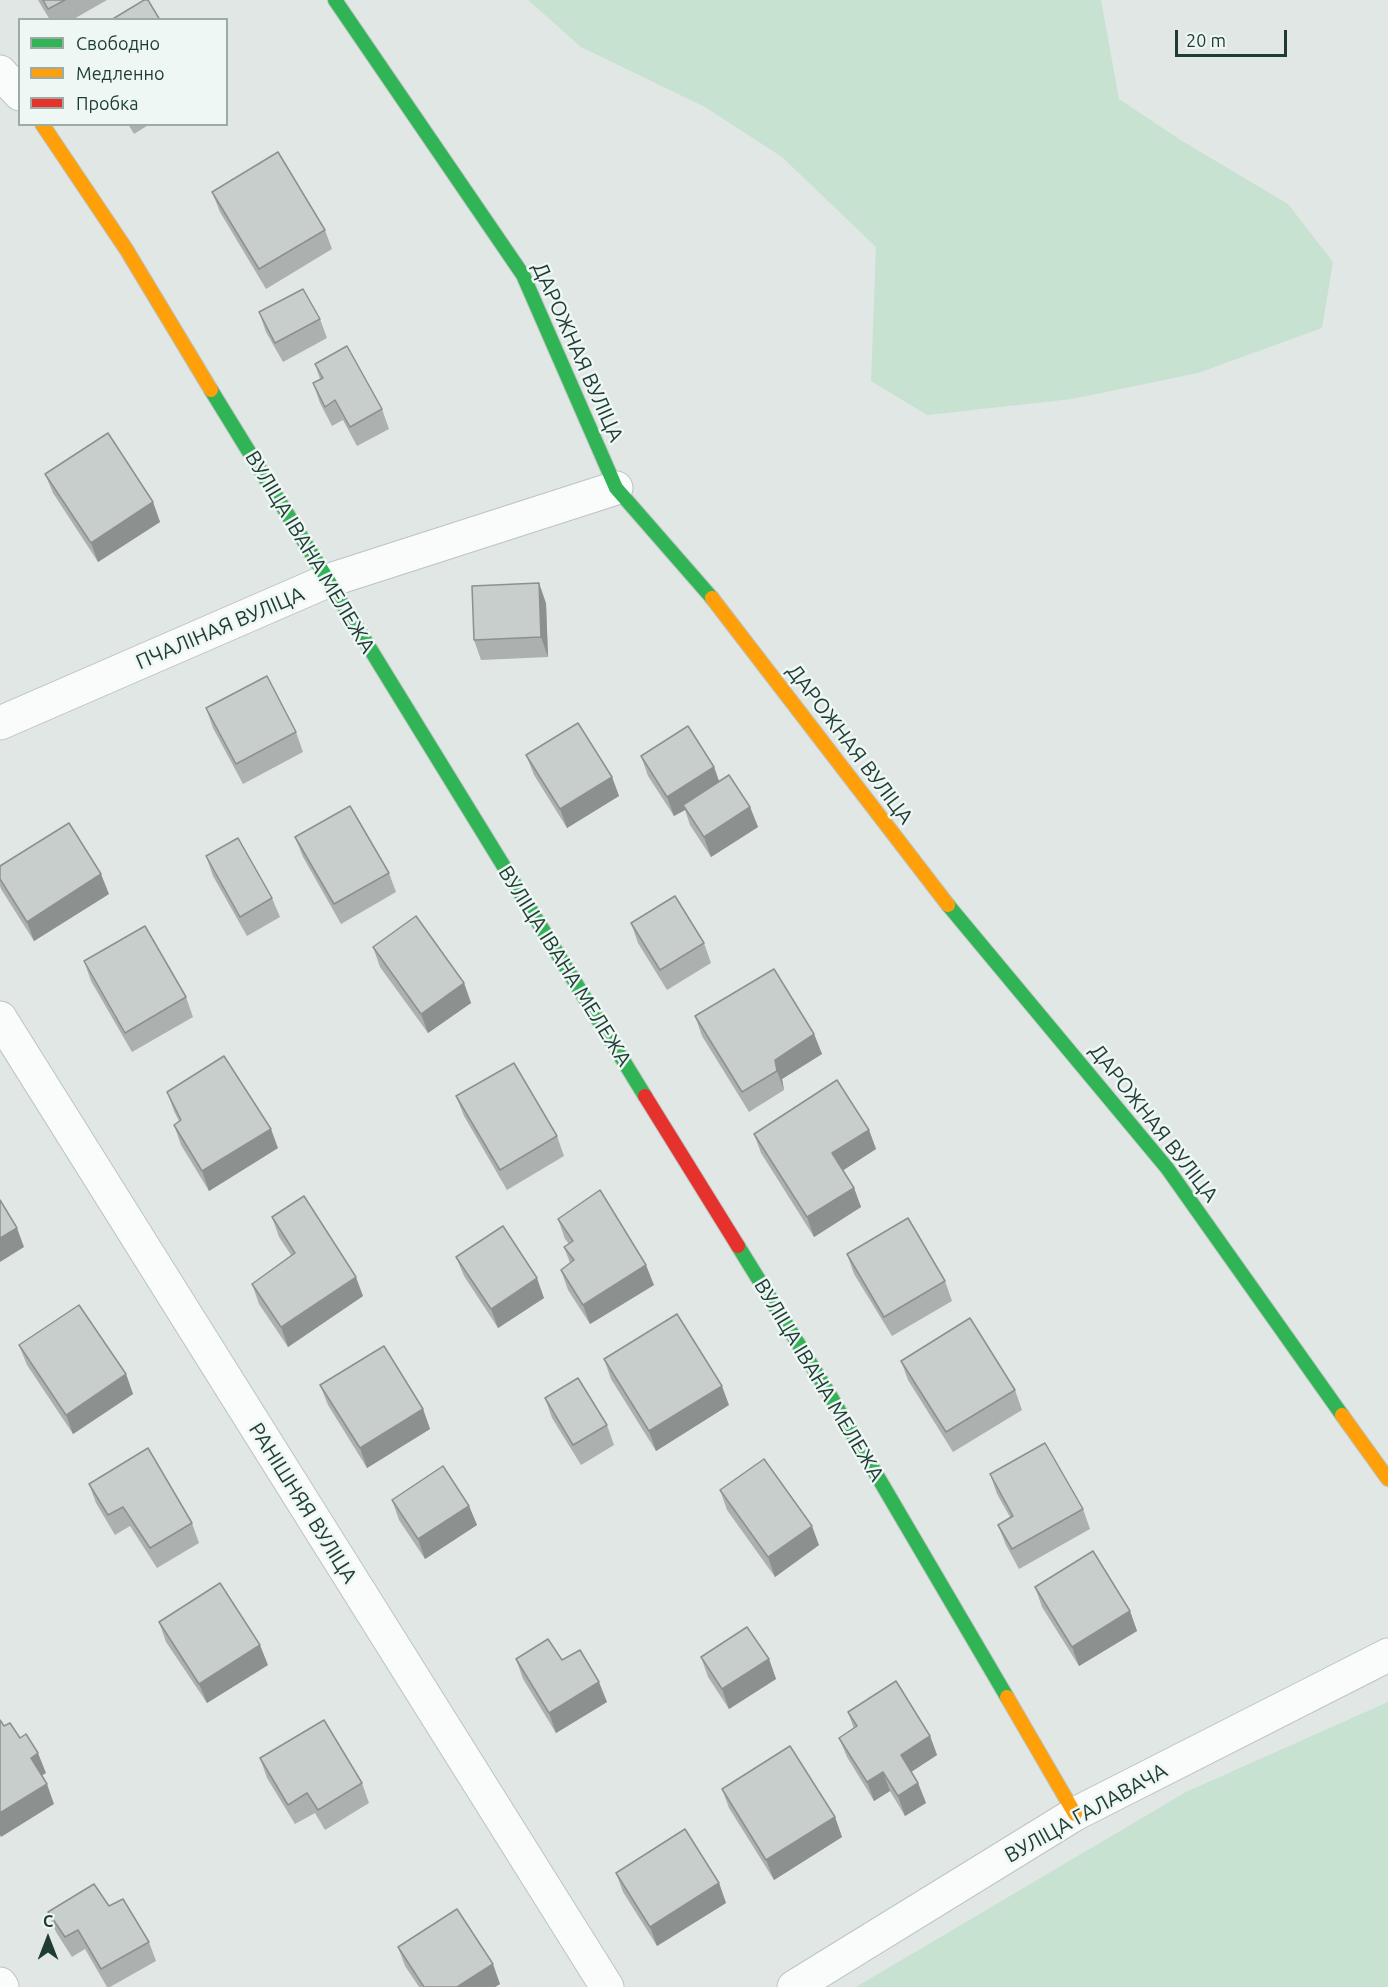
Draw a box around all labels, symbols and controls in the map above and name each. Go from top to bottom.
legend [18,18,228,126]
scale bar [1178,18,1290,56]
text: 20 m [1186,30,1226,50]
text: Свободно [76,33,160,53]
text: Медленно [76,63,165,83]
text: Пробка [76,93,139,113]
street label: ДАРОЖНАЯ ВУЛІЦА [527,258,629,446]
street label: ВУЛІЦА ІВАНА МЕЛЕЖА [240,446,380,658]
street label: ПЧАЛІНАЯ ВУЛІЦА [132,581,308,675]
street label: ДАРОЖНАЯ ВУЛІЦА [782,659,918,829]
street label: ВУЛІЦА ІВАНА МЕЛЕЖА [493,861,637,1071]
street label: ДАРОЖНАЯ ВУЛІЦА [1084,1039,1224,1207]
street label: ВУЛІЦА ІВАНА МЕЛЕЖА [749,1274,889,1486]
street label: РАНІШНЯЯ ВУЛІЦА [244,1418,362,1588]
street label: ВУЛІЦА ГАЛАВАЧА [1000,1758,1172,1868]
north arrow [18,1909,78,1969]
text: С [43,1912,53,1930]

